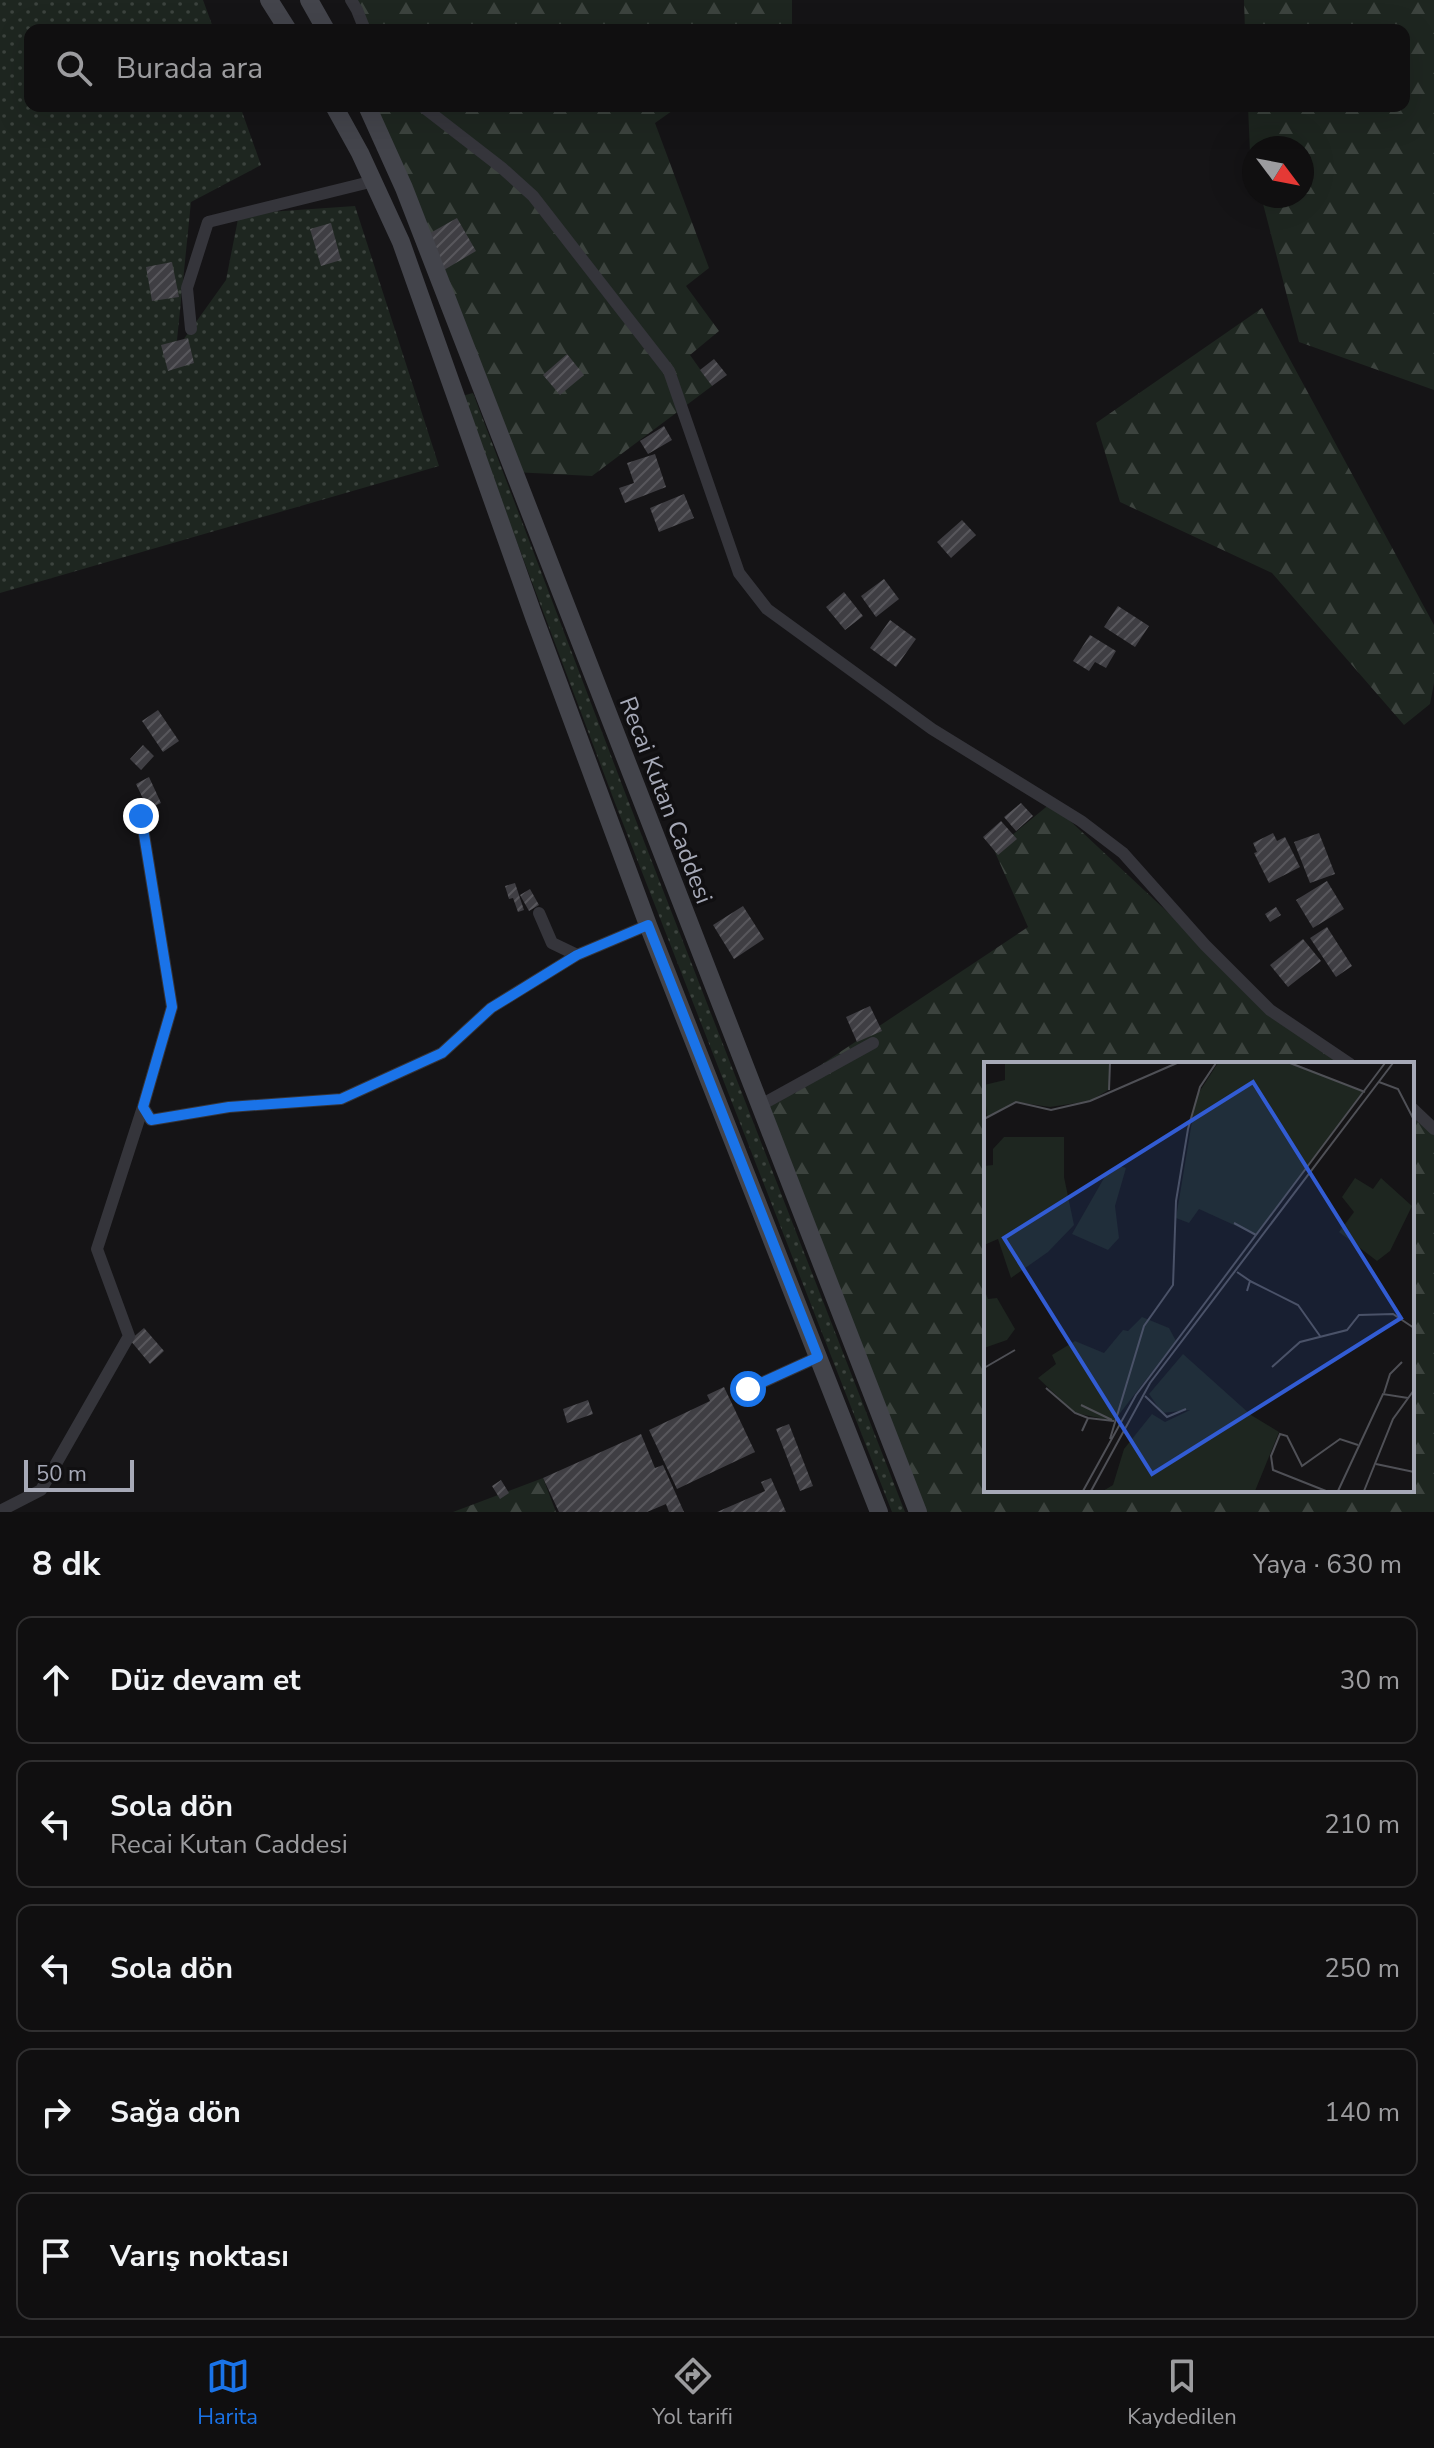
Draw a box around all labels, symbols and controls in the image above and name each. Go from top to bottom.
search box [24,24,1410,112]
icon: search [52,46,96,90]
text: Burada ara [116,48,263,89]
north arrow [1242,136,1314,208]
street label: Recai Kutan Caddesi [612,692,720,908]
route end [123,798,159,834]
inset map [984,1062,1414,1492]
route start [730,1371,766,1407]
scale bar [24,1456,134,1492]
text: 50 m [36,1459,87,1489]
text: 8 dk [32,1541,100,1587]
text: Yaya · 630 m [1253,1547,1402,1582]
icon: ahead [34,1658,78,1702]
text: Düz devam et [110,1660,301,1701]
text: 30 m [1340,1663,1400,1698]
text: Sola dön [110,1786,233,1827]
icon: left [34,1802,78,1846]
text: 210 m [1324,1807,1400,1842]
text: Recai Kutan Caddesi [110,1827,348,1862]
icon: left [34,1946,78,1990]
text: Sola dön [110,1948,233,1989]
text: 250 m [1324,1951,1400,1986]
icon: right [34,2090,78,2134]
text: Sağa dön [110,2092,241,2133]
text: 140 m [1324,2095,1400,2130]
icon: arrive [34,2234,78,2278]
text: Varış noktası [110,2236,289,2277]
tab: Harita [197,2354,258,2432]
tab: Yol tarifi [652,2354,733,2432]
tab: Kaydedilen [1127,2354,1237,2432]

